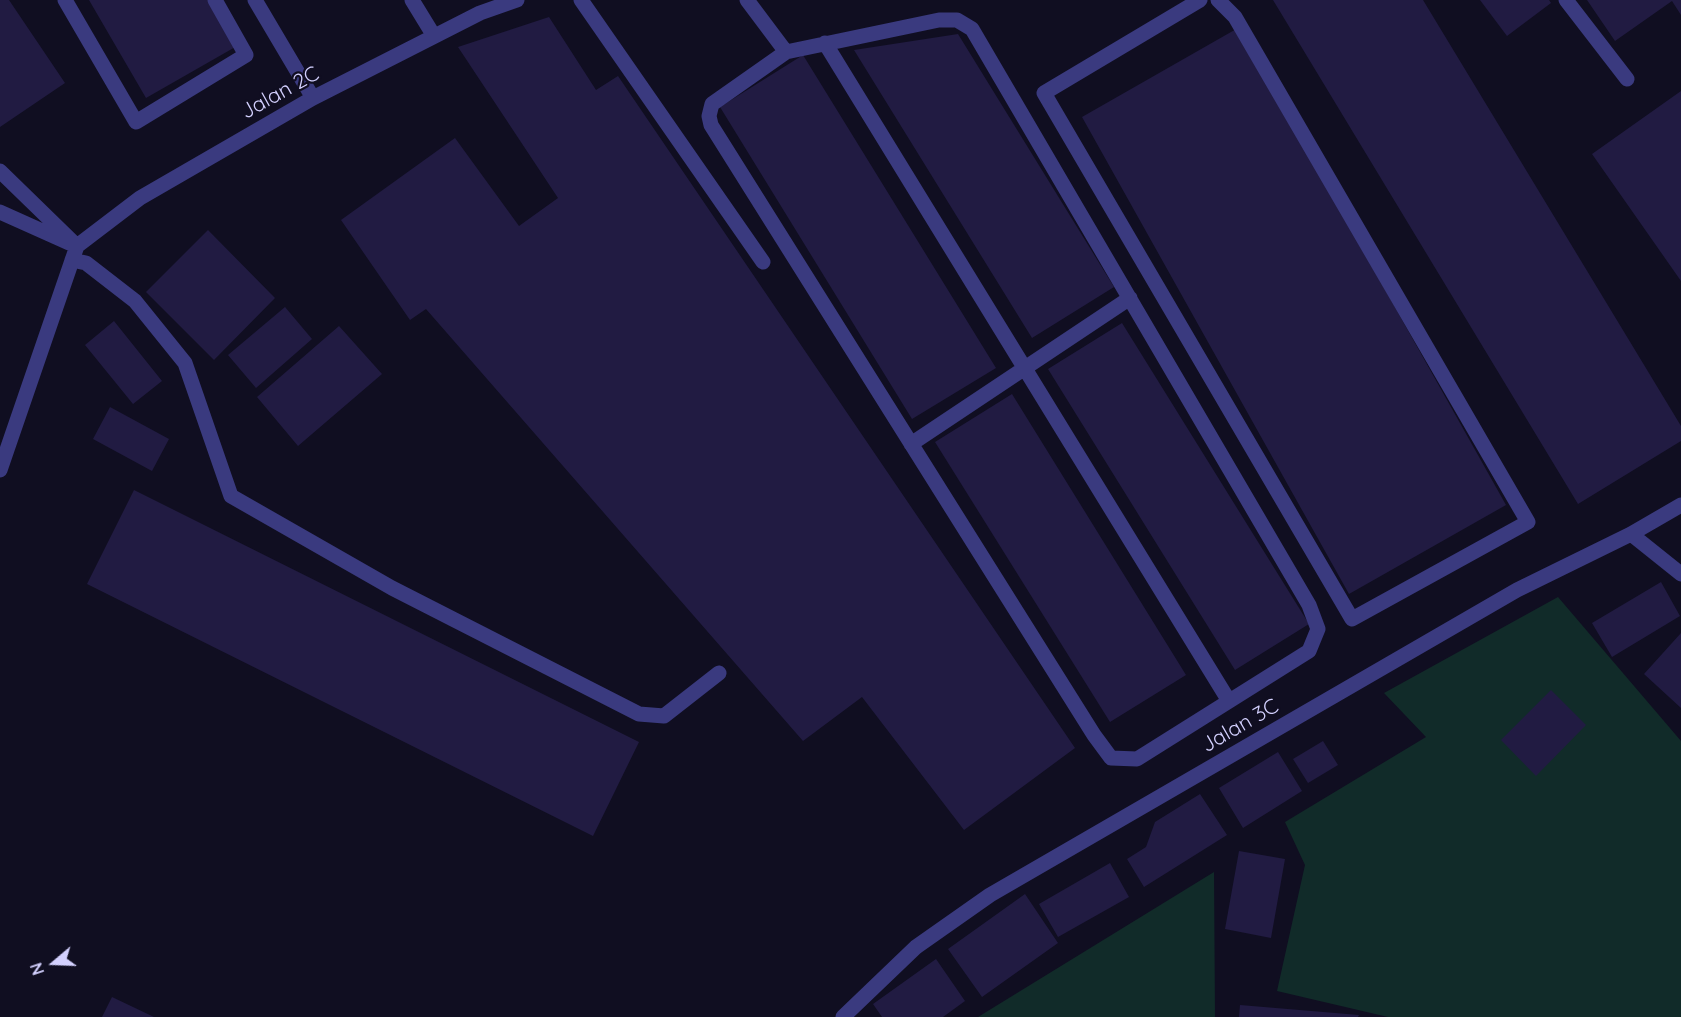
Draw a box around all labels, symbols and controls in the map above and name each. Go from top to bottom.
street label: Jalan 2C [236,61,324,125]
street label: Jalan 3C [1197,694,1283,758]
north arrow [24,933,84,993]
text: N [26,960,48,978]

